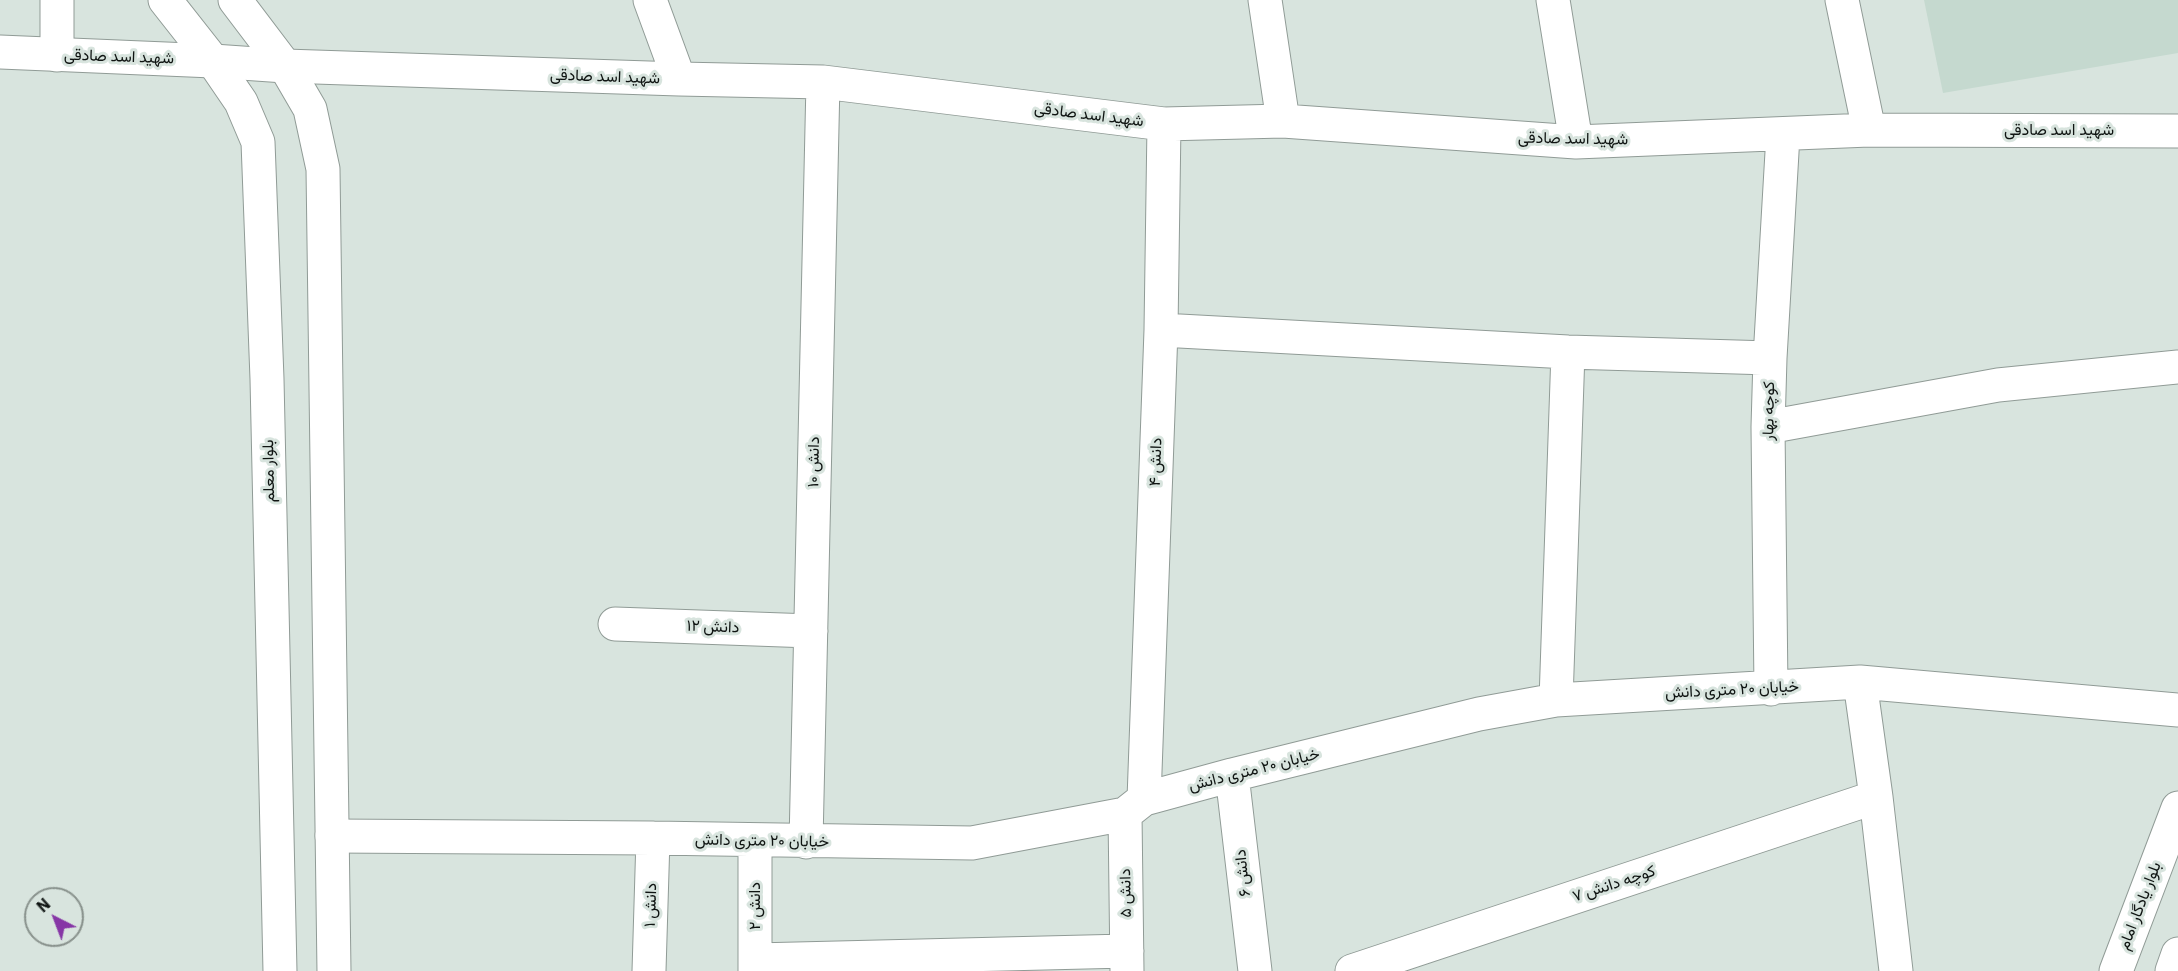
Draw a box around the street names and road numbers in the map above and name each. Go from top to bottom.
street label: شهید اسد صادقی [64,45,174,69]
street label: شهید اسد صادقی [550,65,660,89]
street label: شهید اسد صادقی [1033,99,1145,131]
street label: شهید اسد صادقی [2004,120,2114,140]
street label: شهید اسد صادقی [1518,128,1628,150]
street label: کوچه بهار [1759,381,1779,441]
street label: دانش ۱۰ [804,436,824,488]
street label: دانش ۴ [1146,437,1166,487]
street label: بلوار معلم [259,439,279,503]
street label: دانش ۱۲ [686,616,740,638]
street label: خیابان ۲۰ متری دانش [1664,677,1800,703]
street label: خیابان ۲۰ متری دانش [1186,744,1322,796]
street label: خیابان ۲۰ متری دانش [695,830,829,852]
street label: دانش ۶ [1231,848,1255,898]
street label: بلوار یادگار امام [2114,859,2166,953]
street label: کوچه دانش ۷ [1570,862,1658,906]
street label: دانش ۵ [1116,868,1136,918]
street label: دانش ۲ [745,882,765,930]
street label: دانش ۱ [641,883,661,927]

